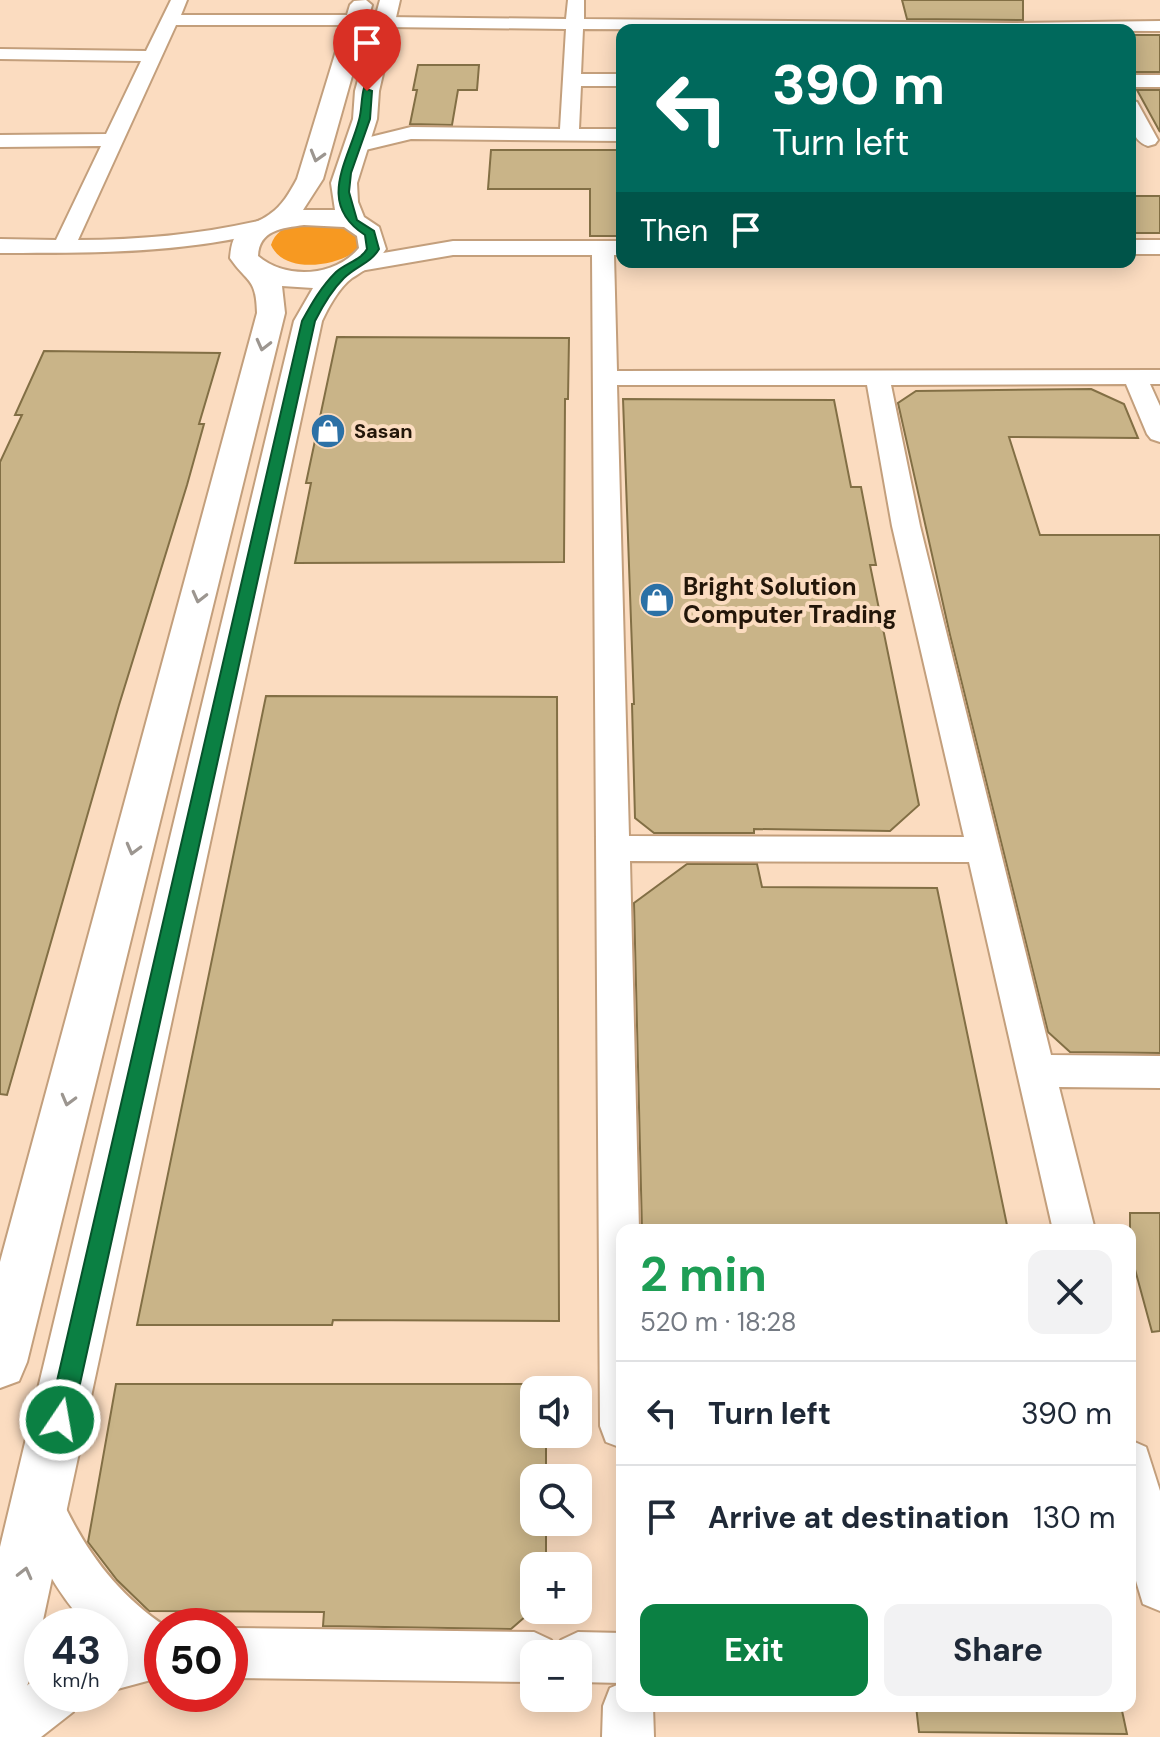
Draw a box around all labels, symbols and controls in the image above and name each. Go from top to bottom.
pin [333,9,401,91]
icon: arrive [345,21,389,65]
text: 390 m [772,48,945,121]
icon: left [640,56,744,160]
text: Turn left [772,119,909,166]
one-way arrow [310,148,326,162]
icon: arrive [724,208,768,252]
text: Then [640,211,708,250]
one-way arrow [256,338,273,352]
shop icon: Sasan [309,412,347,450]
place label: Sasan [354,418,413,444]
place label: Bright Solution Computer Trading [683,571,897,630]
shop icon: Bright Solution Computer Trading [638,581,676,619]
one-way arrow [191,590,208,604]
one-way arrow [125,841,142,855]
one-way arrow [60,1093,77,1107]
text: 2 min [640,1243,767,1306]
button: close [1028,1250,1112,1334]
text: 520 m · 18:28 [640,1305,797,1339]
map controls [520,1376,592,1712]
button: sound [520,1376,592,1448]
position arrow [18,1378,102,1462]
icon: left [640,1391,684,1435]
text: Turn left [708,1394,831,1433]
text: 390 m [1021,1394,1112,1433]
button: search [520,1464,592,1536]
icon: arrive [640,1495,684,1539]
text: Arrive at destination [708,1498,1009,1537]
text: 130 m [1033,1498,1116,1537]
button: + [520,1552,592,1624]
one-way arrow [16,1566,33,1580]
button: Exit [640,1604,868,1696]
button: Share [884,1604,1112,1696]
speed limit sign: 50 [144,1608,248,1712]
text: 43 [51,1624,101,1676]
button: − [520,1640,592,1712]
text: km/h [52,1667,100,1693]

